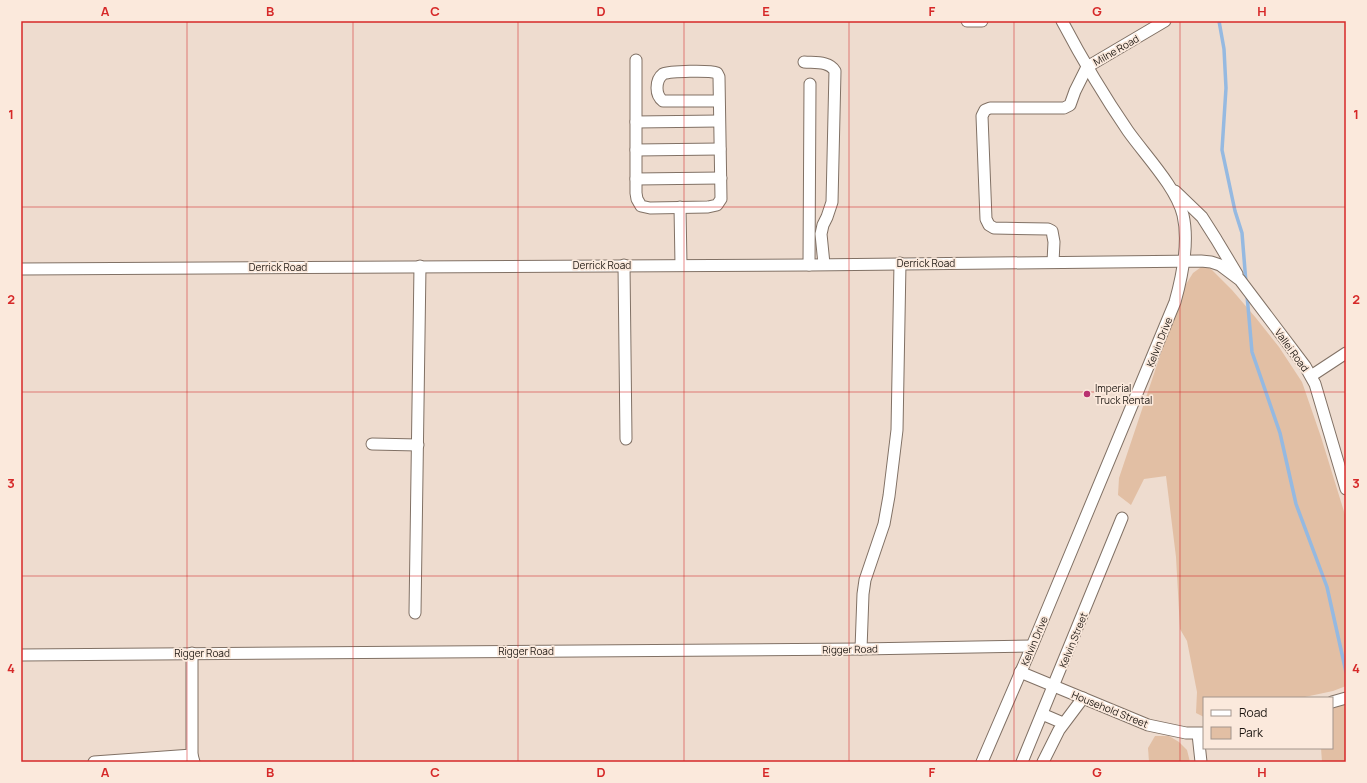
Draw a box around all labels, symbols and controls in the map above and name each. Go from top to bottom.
text: A [101,2,110,20]
text: B [266,2,274,20]
text: C [430,2,440,20]
text: D [596,2,606,20]
text: E [762,2,770,20]
text: F [929,2,936,20]
text: G [1092,2,1102,20]
text: H [1257,2,1267,20]
street label: Milne Road [1091,31,1141,69]
text: 1 [8,105,14,123]
text: 1 [1353,105,1359,123]
street label: Derrick Road [897,256,955,270]
street label: Derrick Road [573,258,631,272]
street label: Derrick Road [249,260,307,274]
text: 2 [7,290,15,308]
text: 2 [1352,290,1360,308]
street label: Kelvin Drive [1143,315,1175,369]
street label: Vallei Road [1272,326,1312,374]
place label: Imperial Truck Rental [1095,381,1152,407]
marker: Imperial Truck Rental [1082,389,1092,399]
text: 3 [7,474,15,492]
text: 3 [1352,474,1360,492]
street label: Kelvin Street [1056,610,1090,670]
street label: Kelvin Drive [1017,614,1051,668]
street label: Rigger Road [822,642,878,656]
street label: Rigger Road [498,644,554,658]
street label: Rigger Road [174,646,230,660]
text: 4 [7,659,15,677]
text: 4 [1352,659,1360,677]
street label: Household Street [1070,687,1150,731]
legend [1203,697,1333,749]
text: Road [1239,704,1267,721]
text: Park [1239,724,1264,741]
text: A [101,763,110,781]
text: B [266,763,274,781]
text: C [430,763,440,781]
text: D [596,763,606,781]
text: E [762,763,770,781]
text: F [929,763,936,781]
text: G [1092,763,1102,781]
text: H [1257,763,1267,781]

